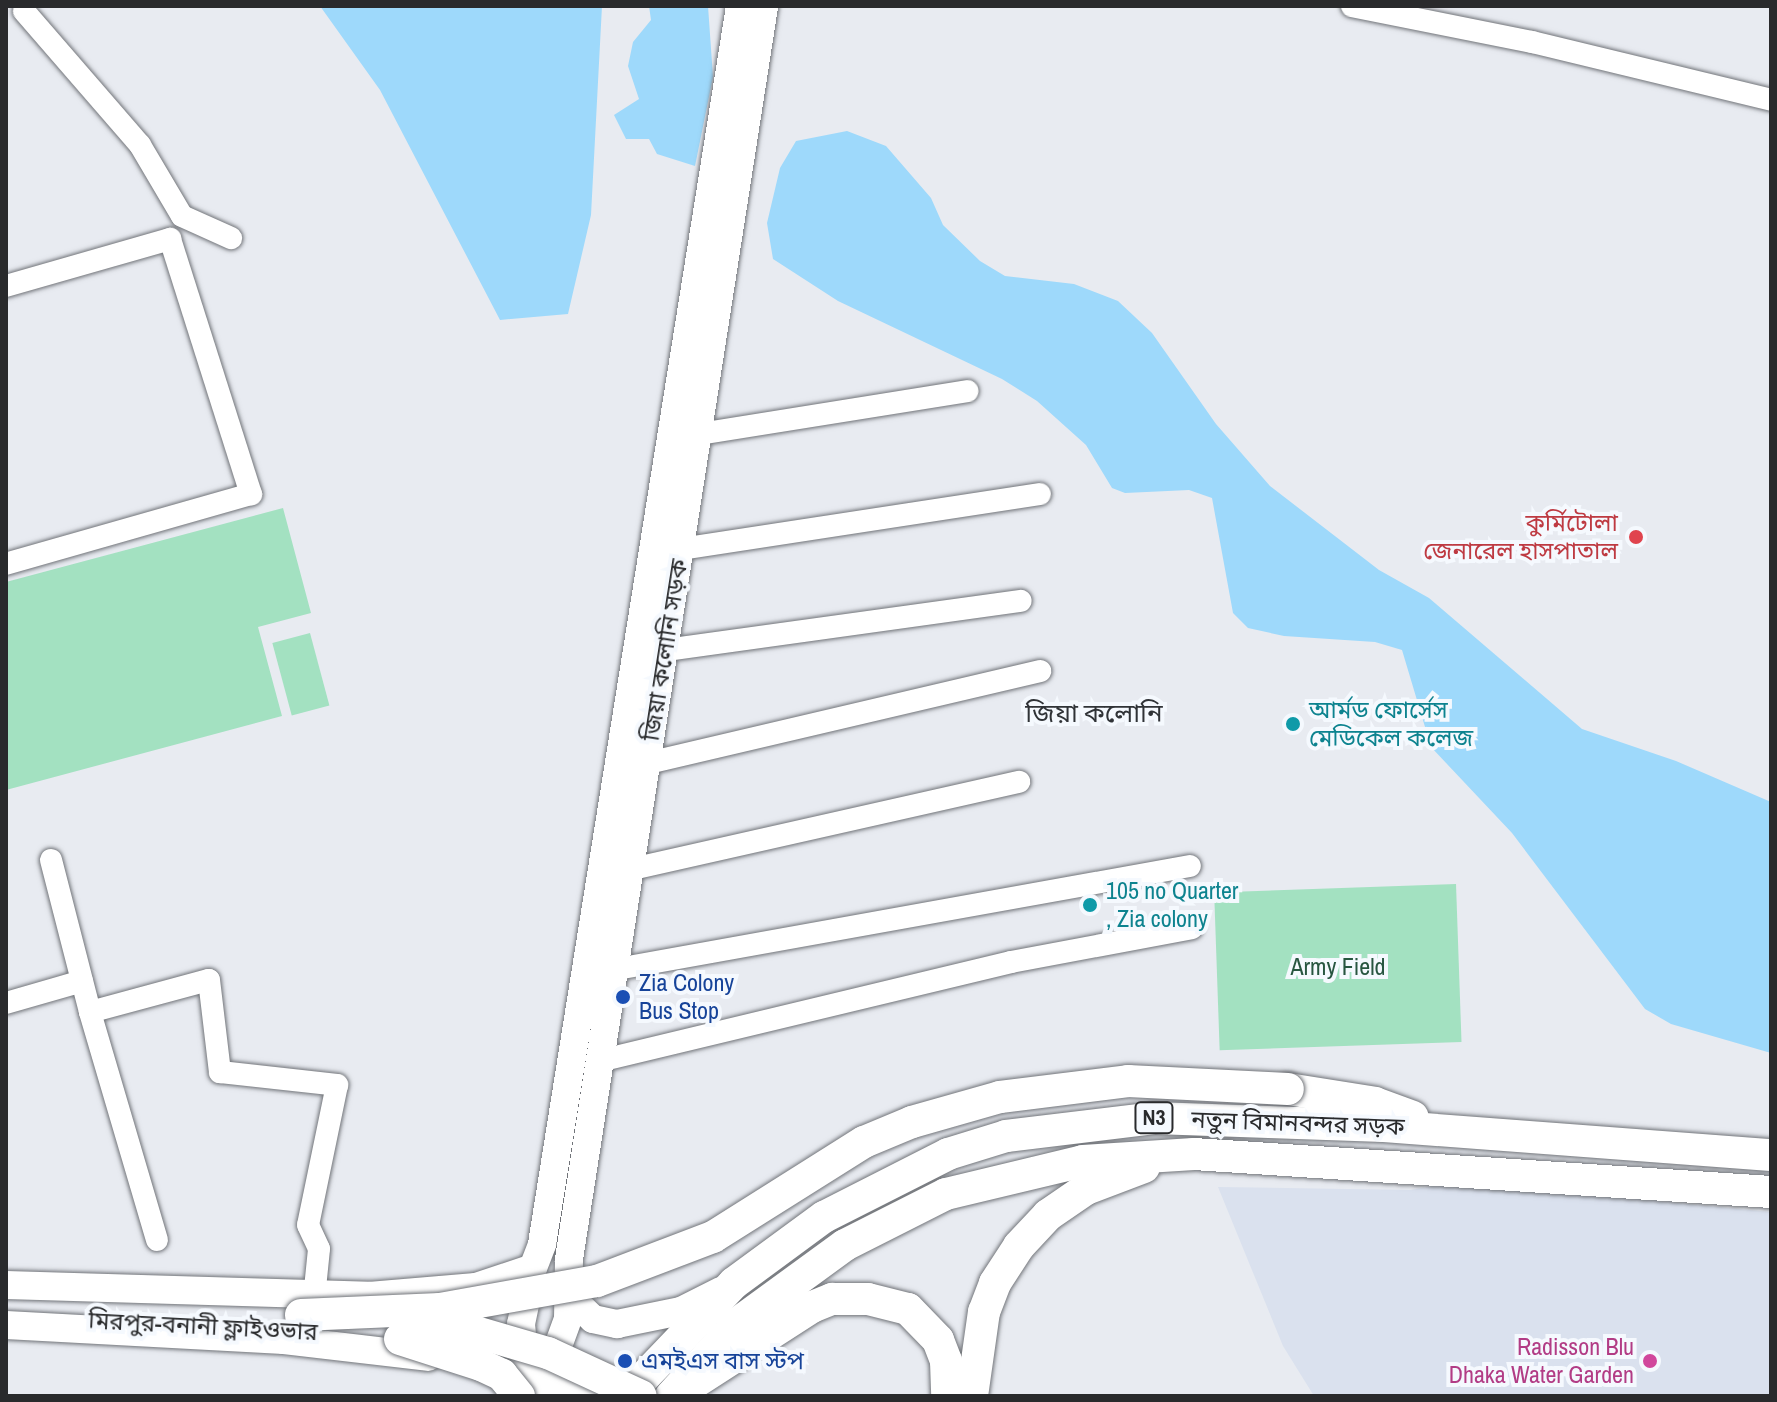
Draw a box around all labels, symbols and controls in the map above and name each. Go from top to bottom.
place label: কুর্মিটোলা জেনারেল হাসপাতাল [1423,509,1618,565]
marker: কুর্মিটোলা জেনারেল হাসপাতাল [1625,526,1647,548]
street label: জিয়া কলোনি সড়ক [636,557,694,743]
place label: আর্মড ফোর্সেস মেডিকেল কলেজ [1309,696,1473,752]
district label: জিয়া কলোনি [1025,697,1163,729]
marker: আর্মড ফোর্সেস মেডিকেল কলেজ [1284,715,1302,733]
place label: 105 no Quarter , Zia colony [1106,877,1238,933]
marker: 105 no Quarter , Zia colony [1081,896,1099,914]
park label: Army Field [1290,953,1386,981]
place label: Zia Colony Bus Stop [639,969,734,1025]
marker: Zia Colony Bus Stop [614,988,632,1006]
road number: N3 [1134,1100,1174,1136]
street label: নতুন বিমানবন্দর সড়ক [1191,1105,1405,1141]
street label: মিরপুর-বনানী ফ্লাইওভার [88,1306,318,1346]
place label: Radisson Blu Dhaka Water Garden [1449,1333,1634,1389]
place label: এমইএস বাস স্টপ [641,1347,804,1375]
marker: এমইএস বাস স্টপ [616,1352,634,1370]
marker: Radisson Blu Dhaka Water Garden [1641,1352,1659,1370]

